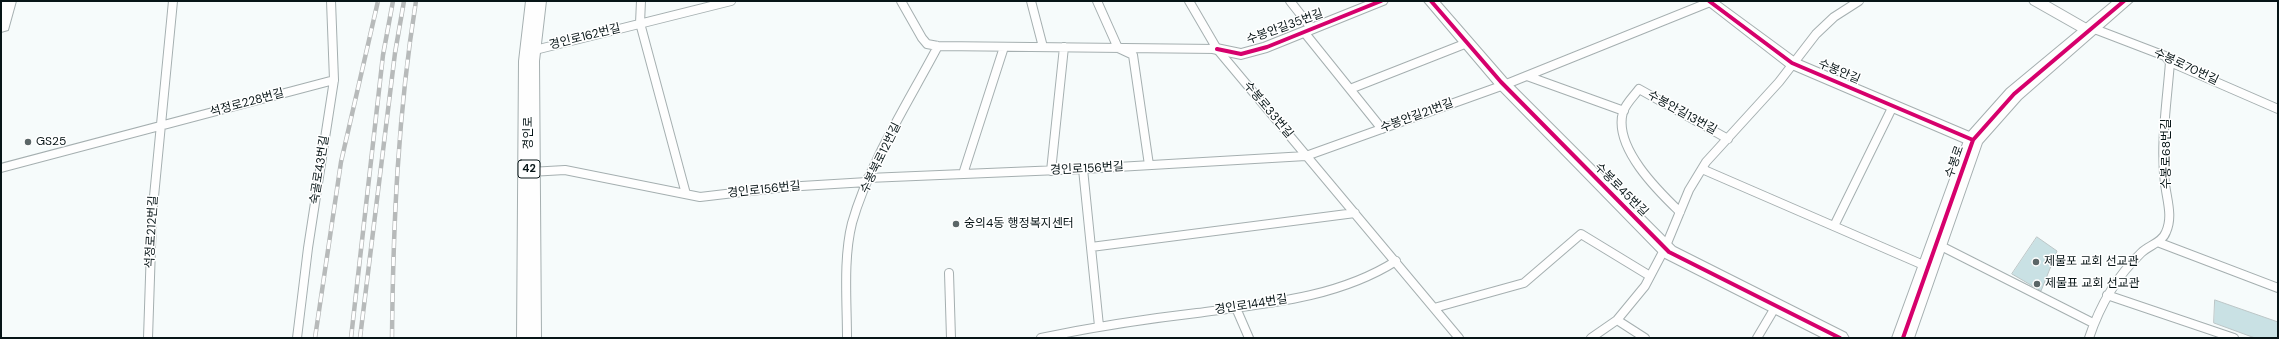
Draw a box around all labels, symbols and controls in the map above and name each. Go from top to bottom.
street label: 수봉안길35번길 [1245,6,1325,48]
street label: 경인로162번길 [548,21,622,53]
street label: 수봉로70번길 [2151,46,2221,88]
street label: 수봉안길 [1816,57,1862,87]
street label: 수봉로33번길 [1240,79,1296,141]
street label: 석정로228번길 [208,86,286,120]
street label: 수봉안길13번길 [1645,88,1719,138]
street label: 수봉안길21번길 [1378,96,1456,136]
street label: 경인로 [522,116,536,150]
street label: 수봉로68번길 [2160,119,2174,189]
street label: 수봉북로12번길 [858,120,904,196]
place label: GS25 [36,135,66,149]
street label: 숙골로43번길 [307,135,333,205]
marker: GS25 [23,137,33,147]
street label: 수봉로 [1943,144,1967,180]
road number: 42 [518,160,540,178]
street label: 경인로156번길 [1050,160,1124,178]
street label: 수봉로45번길 [1591,160,1651,220]
street label: 경인로156번길 [727,179,801,201]
street label: 석정로212번길 [143,195,161,269]
place label: 숭의4동 행정복지센터 [964,217,1074,231]
marker: 숭의4동 행정복지센터 [951,219,961,229]
place label: 제물포 교회 선교관 [2044,255,2139,269]
marker: 제물포 교회 선교관 [2031,257,2041,267]
place label: 제물표 교회 선교관 [2045,277,2140,291]
marker: 제물표 교회 선교관 [2032,279,2042,289]
street label: 경인로144번길 [1214,292,1288,318]

